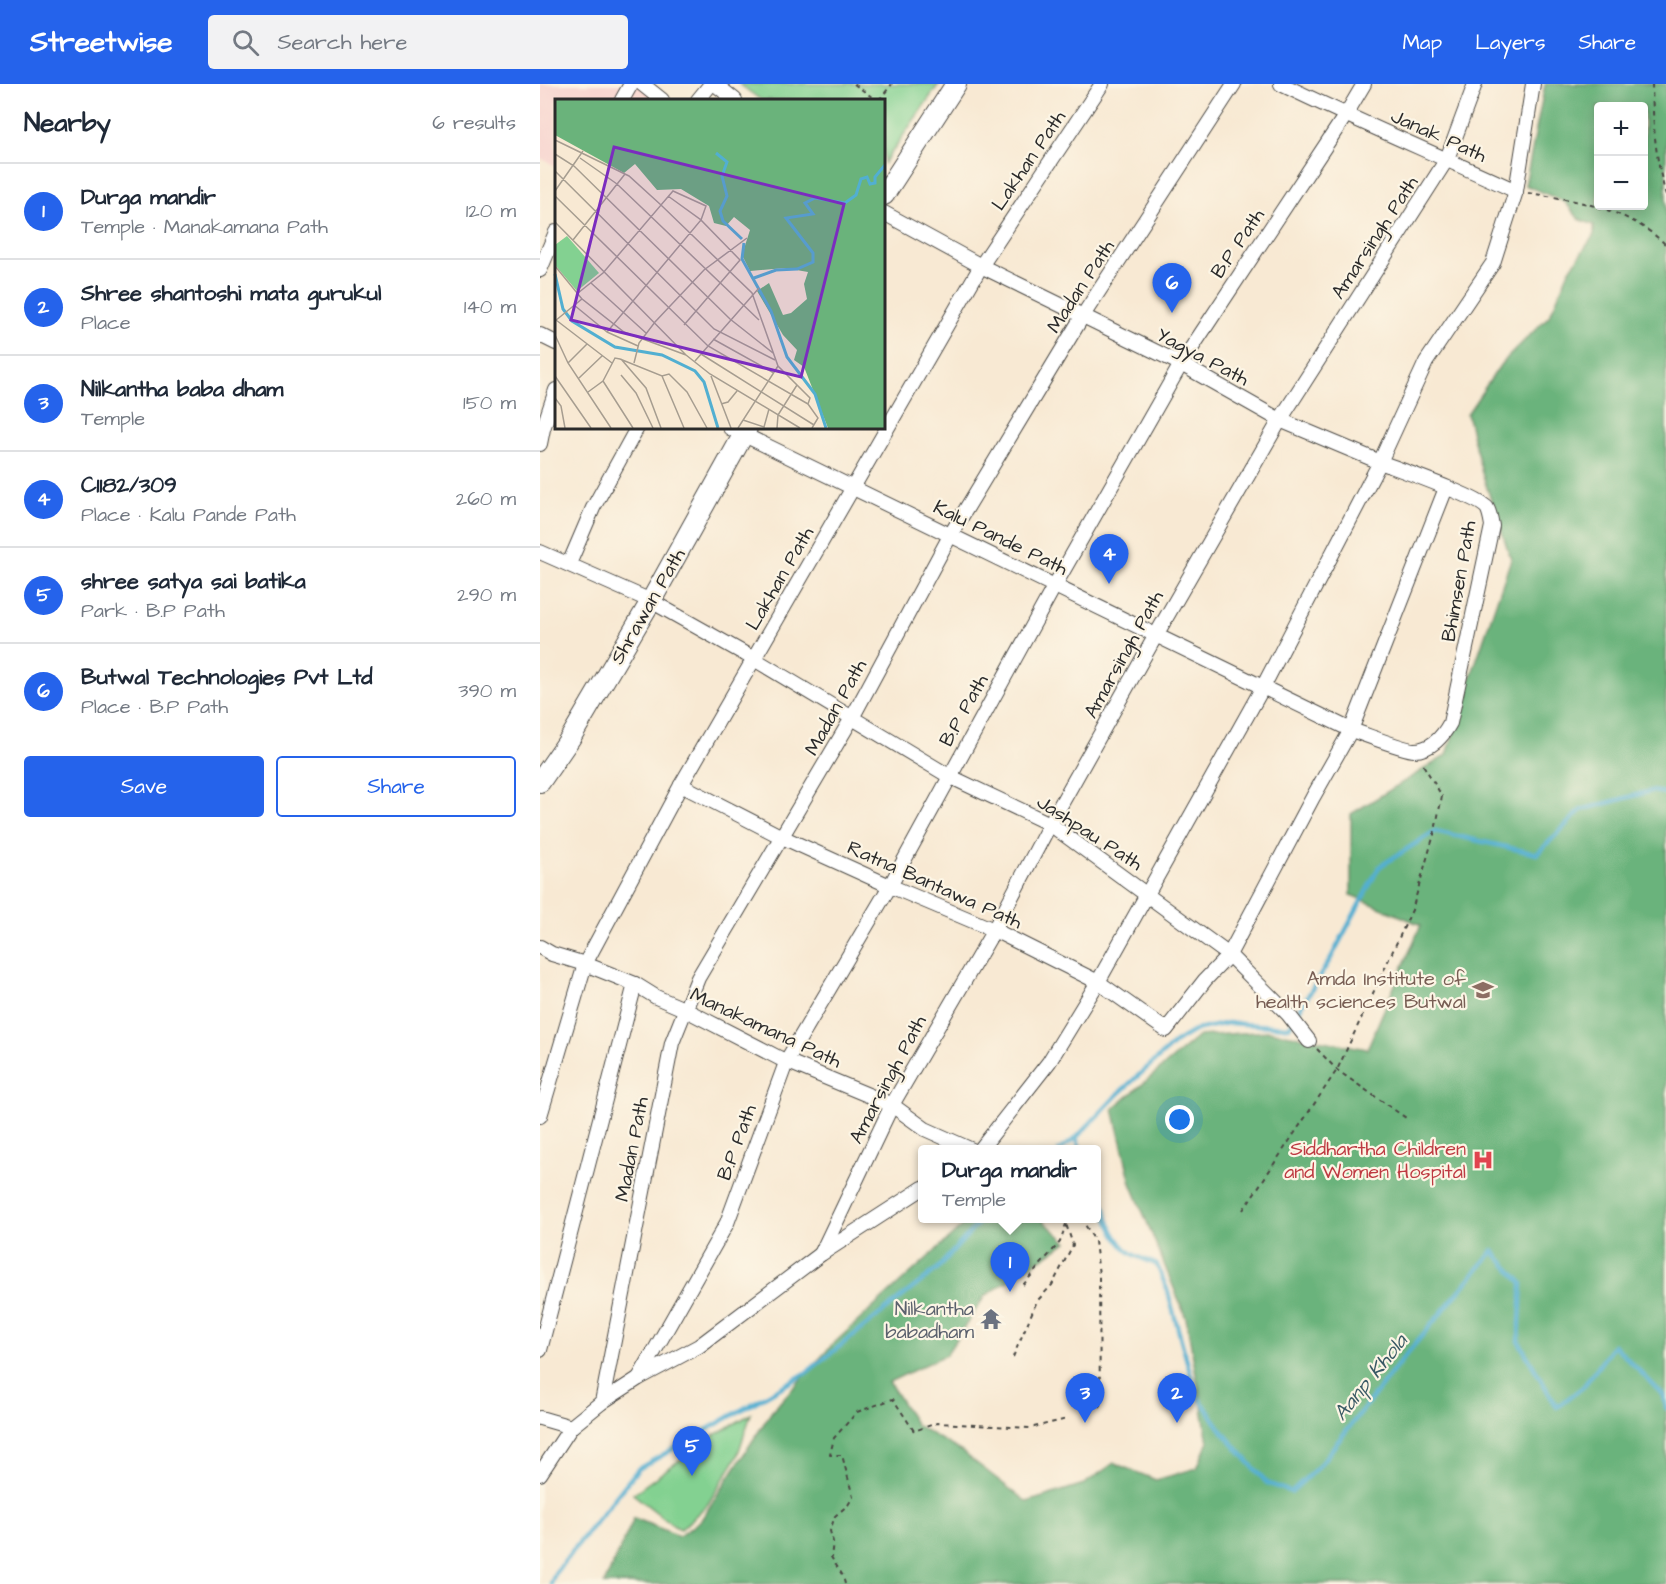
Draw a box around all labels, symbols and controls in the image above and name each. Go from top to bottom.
search box [208,15,628,69]
text: Streetwise [30,23,172,62]
icon: search [229,26,262,59]
text: Search here [277,27,407,58]
text: Map [1402,28,1442,57]
text: Layers [1475,28,1545,57]
text: Share [1578,28,1636,57]
inset map [555,99,885,429]
street label: Janak Path [1386,102,1491,170]
map controls [1594,102,1648,210]
button: + [1594,102,1648,156]
text: Nearby [24,105,111,141]
street label: Lakhan Path [985,105,1073,216]
text: 6 results [432,109,516,137]
button: − [1594,156,1648,210]
street label: Amarsingh Path [1324,170,1426,305]
text: Durga mandir [81,182,216,213]
text: 1 [42,197,45,225]
text: 120 m [466,197,516,225]
street label: B.P Path [1204,203,1271,284]
text: Temple · Manakamana Path [81,213,328,241]
street label: Madan Path [1040,234,1122,339]
pin: 6 [1152,264,1192,313]
text: Shree shantoshi mata gurukul [81,278,381,309]
text: 2 [38,293,49,321]
text: 140 m [464,293,516,321]
text: Place [81,309,131,337]
street label: Yagya Path [1151,321,1254,394]
text: Nilkantha baba dham [81,374,283,405]
text: 3 [38,389,49,417]
text: 150 m [463,389,516,417]
text: Temple [81,405,145,433]
text: C1182/309 [81,470,177,501]
text: 4 [37,485,50,513]
text: 260 m [456,485,516,513]
street label: Kalu Pande Path [929,493,1073,583]
text: Place · Kalu Pande Path [81,501,296,529]
street label: Bhimsen Path [1435,518,1483,644]
street label: Lakhan Path [739,521,821,635]
pin: 4 [1090,534,1128,584]
street label: Shrawan Path [603,543,692,669]
text: shree satya sai batika [81,566,306,597]
text: 5 [36,581,51,609]
text: 290 m [457,581,516,609]
street label: Amarsingh Path [1077,586,1171,724]
text: Park · B.P Path [81,597,225,625]
street label: Madan Path [798,654,874,761]
text: Butwal Technologies Pvt Ltd [81,662,373,693]
street label: B.P Path [933,669,995,752]
text: 6 [37,677,50,705]
text: 390 m [458,677,516,705]
text: Place · B.P Path [81,693,228,721]
button: Save [24,756,264,817]
button: Share [276,756,516,817]
street label: Jashpau Path [1031,788,1148,878]
street label: Ratna Bantawa Path [843,834,1027,936]
place label: Amda Institute of health sciences Butwal [1256,965,1466,1016]
school or university icon: Amda Institute of health sciences Butwal [1471,978,1495,1002]
street label: Manakamana Path [685,981,846,1075]
street label: Amarsingh Path [842,1010,934,1149]
street label: Madan Path [608,1094,656,1204]
street label: B.P Path [710,1100,764,1184]
your location [1165,1105,1194,1134]
place label: Siddhartha Children and Women Hospital [1284,1135,1466,1186]
popup [918,1145,1101,1223]
hospital icon: Siddhartha Children and Women Hospital [1471,1148,1495,1172]
text: Durga mandir [942,1155,1077,1186]
text: Temple [942,1186,1006,1214]
pin: 1 [990,1242,1030,1292]
place label: Nilkantha babadham [885,1295,974,1346]
temple icon: Nilkantha babadham [979,1307,1003,1331]
water label: Aanp Khola [1327,1327,1415,1427]
pin: 3 [1066,1374,1104,1423]
pin: 2 [1158,1374,1196,1423]
pin: 5 [672,1426,712,1476]

